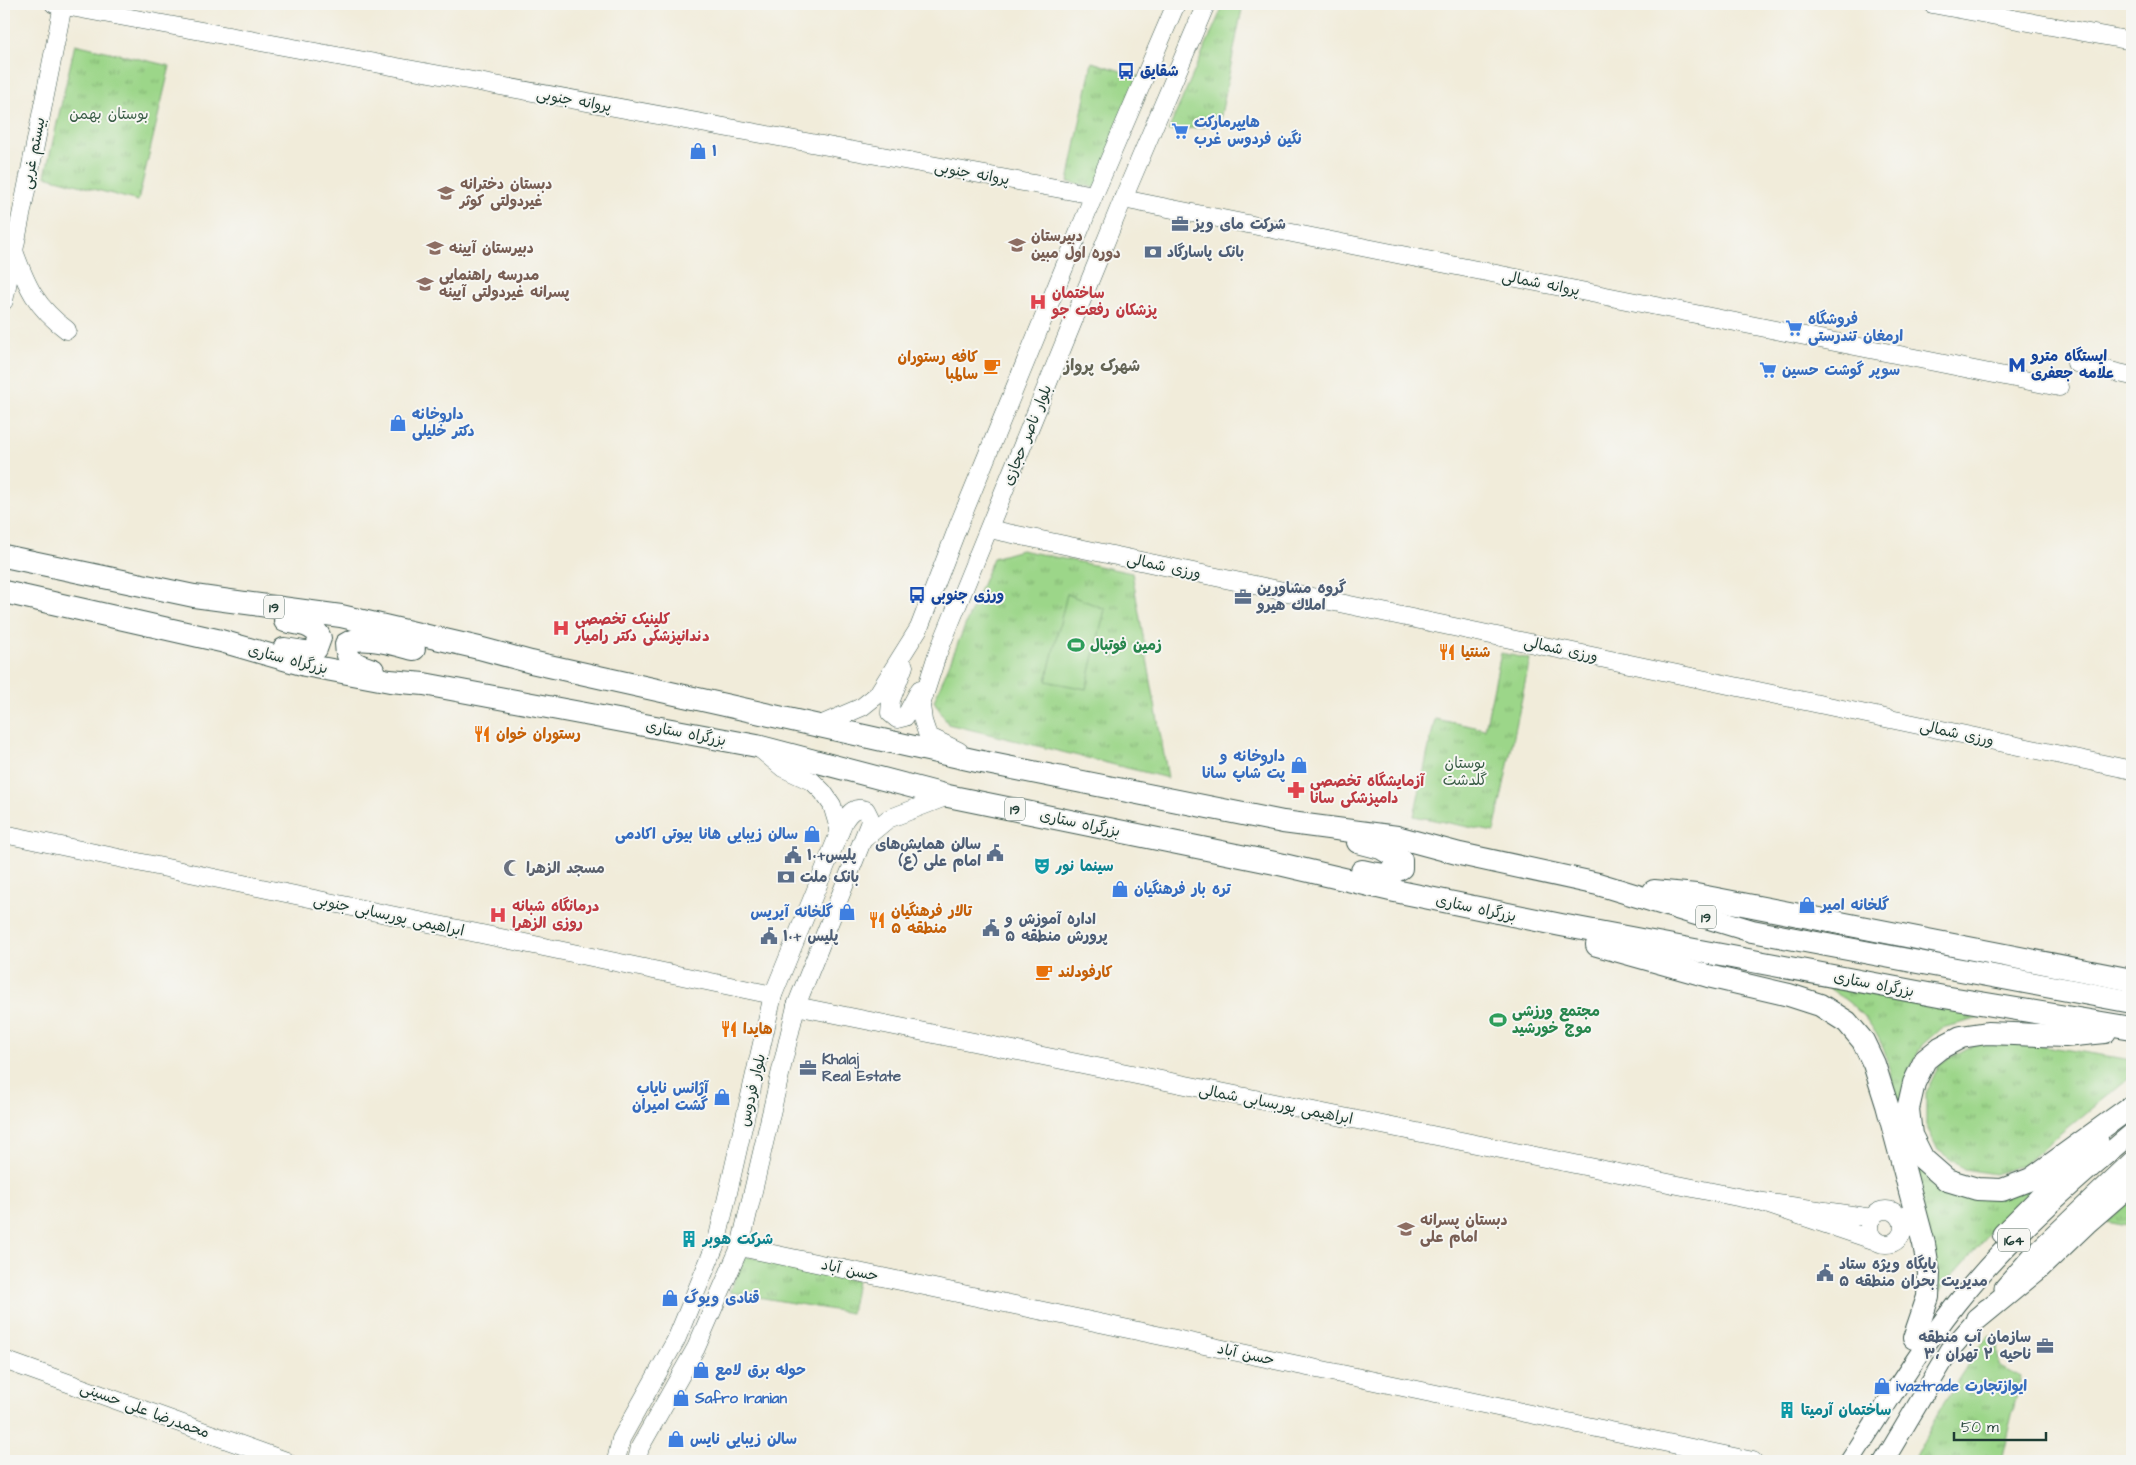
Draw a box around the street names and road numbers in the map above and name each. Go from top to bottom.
street label: پروانه جنوبی [535,84,613,117]
street label: بیستم غربی [16,115,52,191]
street label: پروانه جنوبی [933,157,1011,190]
street label: پروانه شمالی [1500,266,1582,301]
street label: بلوار ناصر حجازی [998,382,1057,489]
street label: ورزی شمالی [1125,548,1203,585]
road number: 19 [264,596,284,618]
street label: ورزی شمالی [1522,631,1600,668]
street label: بزرگراه ستاری [246,639,330,680]
street label: بزرگراه ستاری [644,715,728,752]
street label: ورزی شمالی [1918,715,1996,752]
road number: 19 [1005,798,1025,821]
street label: بزرگراه ستاری [1038,805,1122,842]
street label: ابراهیمی پوربسابی جنوبی [312,889,466,942]
street label: بزرگراه ستاری [1434,890,1518,927]
road number: 19 [1696,906,1716,929]
street label: بزرگراه ستاری [1832,966,1916,1003]
street label: بلوار فردوس [734,1052,771,1129]
street label: ابراهیمی پوربسابی شمالی [1197,1079,1355,1130]
road number: 164 [1998,1228,2030,1252]
street label: حسن آباد [819,1254,880,1287]
street label: حسن آباد [1215,1338,1276,1371]
street label: محمدرضا علی حسینی [77,1377,212,1444]

